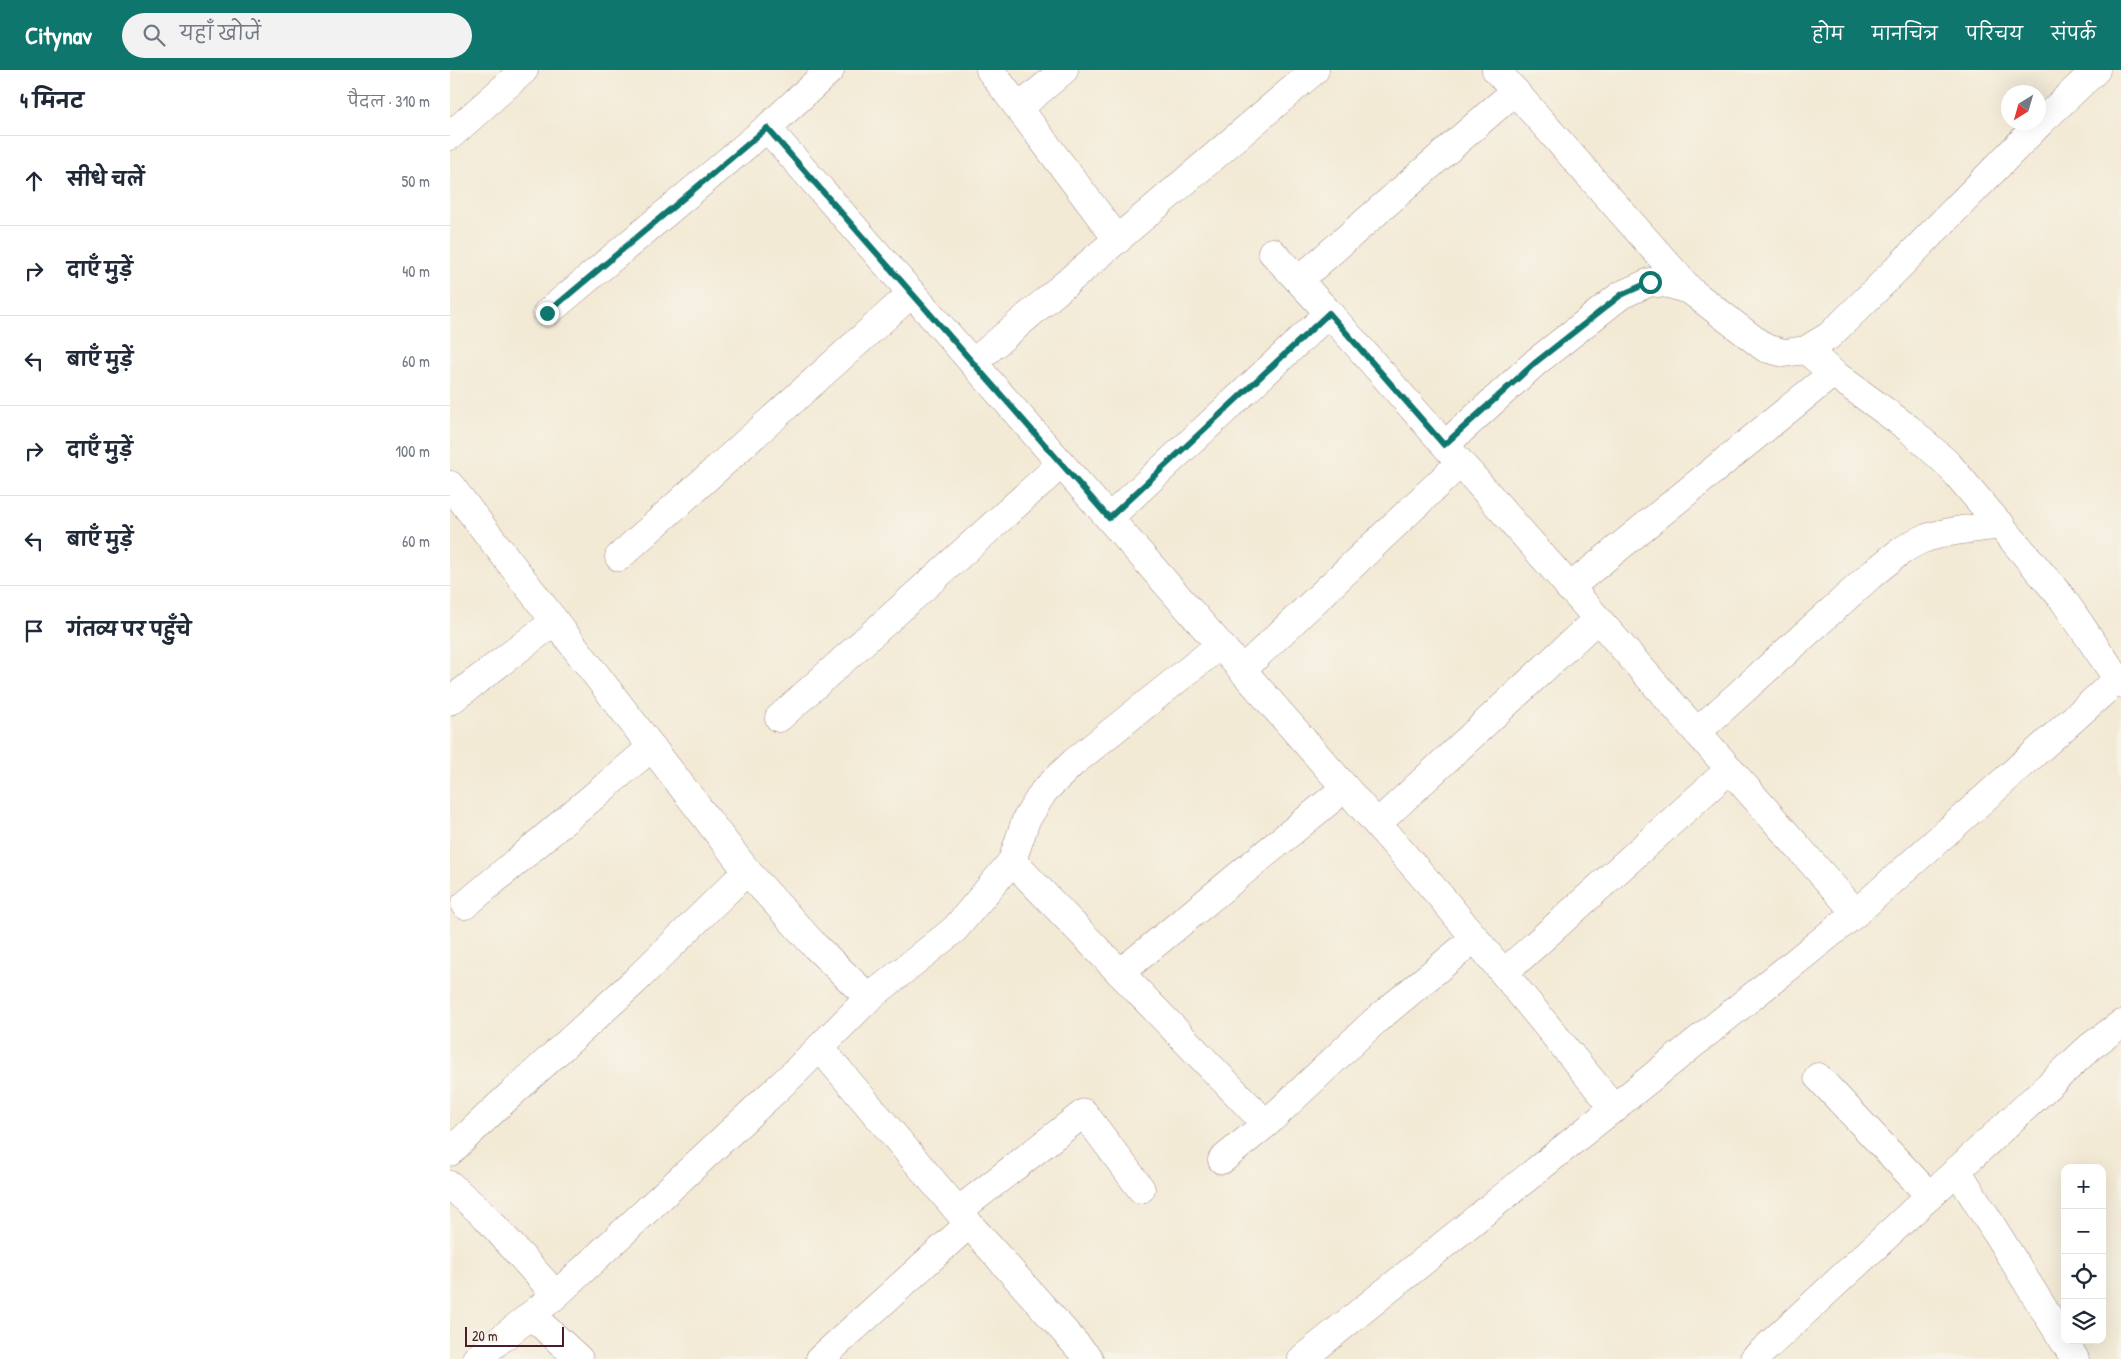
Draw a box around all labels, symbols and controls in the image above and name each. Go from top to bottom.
search box [122,13,472,58]
text: Citynav [25,19,92,51]
text: यहाँ खोजें [180,20,261,46]
icon: search [140,21,168,49]
text: होम [1812,21,1844,46]
text: मानचित्र [1872,21,1938,46]
text: परिचय [1966,21,2023,46]
text: संपर्क [2051,21,2096,46]
north arrow [2001,85,2046,130]
text: 4 मिनट [20,86,84,115]
text: पैदल · 310 m [348,90,430,112]
text: सीधे चलें [67,166,144,192]
icon: ahead [20,167,48,195]
text: 50 m [402,170,430,192]
text: दाएँ मुड़ें [67,256,133,282]
icon: right [20,257,48,285]
text: 40 m [402,260,430,282]
route start [1639,271,1662,294]
route end [536,302,559,325]
text: बाएँ मुड़ें [67,346,133,372]
icon: left [20,347,48,375]
text: 60 m [402,350,430,372]
text: दाएँ मुड़ें [67,436,133,462]
icon: right [20,437,48,465]
text: 100 m [395,440,430,462]
text: बाएँ मुड़ें [67,526,133,552]
icon: left [20,527,48,555]
text: 60 m [402,530,430,552]
text: गंतव्य पर पहुँचे [67,616,191,642]
icon: arrive [20,617,48,645]
map controls [2061,1164,2106,1344]
button: + [2061,1164,2106,1209]
button: − [2061,1209,2106,1254]
button: locate [2061,1254,2106,1299]
button: layers [2061,1299,2106,1344]
scale bar [465,1324,564,1347]
text: 20 m [472,1326,498,1345]

